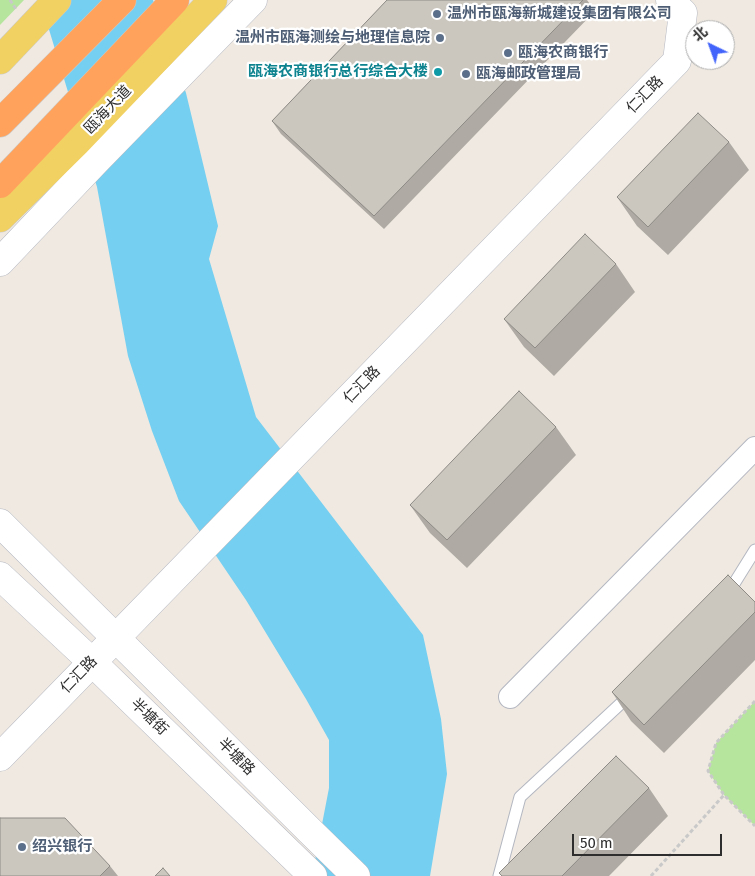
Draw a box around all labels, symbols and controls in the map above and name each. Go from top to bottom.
place label: 温州市瓯海新城建设集团有限公司 [447,5,672,23]
marker: 温州市瓯海新城建设集团有限公司 [431,8,443,20]
north arrow [685,20,735,70]
text: 北 [689,23,711,45]
place label: 温州市瓯海测绘与地理信息院 [235,29,430,47]
marker: 温州市瓯海测绘与地理信息院 [434,32,446,44]
place label: 瓯海农商银行 [518,44,608,62]
marker: 瓯海农商银行 [502,47,514,59]
place label: 瓯海农商银行总行综合大楼 [248,63,428,81]
place label: 瓯海邮政管理局 [476,65,581,83]
marker: 瓯海农商银行总行综合大楼 [432,66,444,78]
marker: 瓯海邮政管理局 [460,68,472,80]
street label: 仁汇路 [623,73,667,117]
street label: 瓯海大道 [81,82,135,138]
street label: 仁汇路 [340,363,384,407]
street label: 仁汇路 [57,653,101,697]
street label: 半塘街 [127,695,171,739]
street label: 半塘路 [214,735,258,779]
scale bar [575,824,725,856]
text: 50 m [580,834,613,852]
place label: 绍兴银行 [32,838,92,856]
marker: 绍兴银行 [16,841,28,853]

